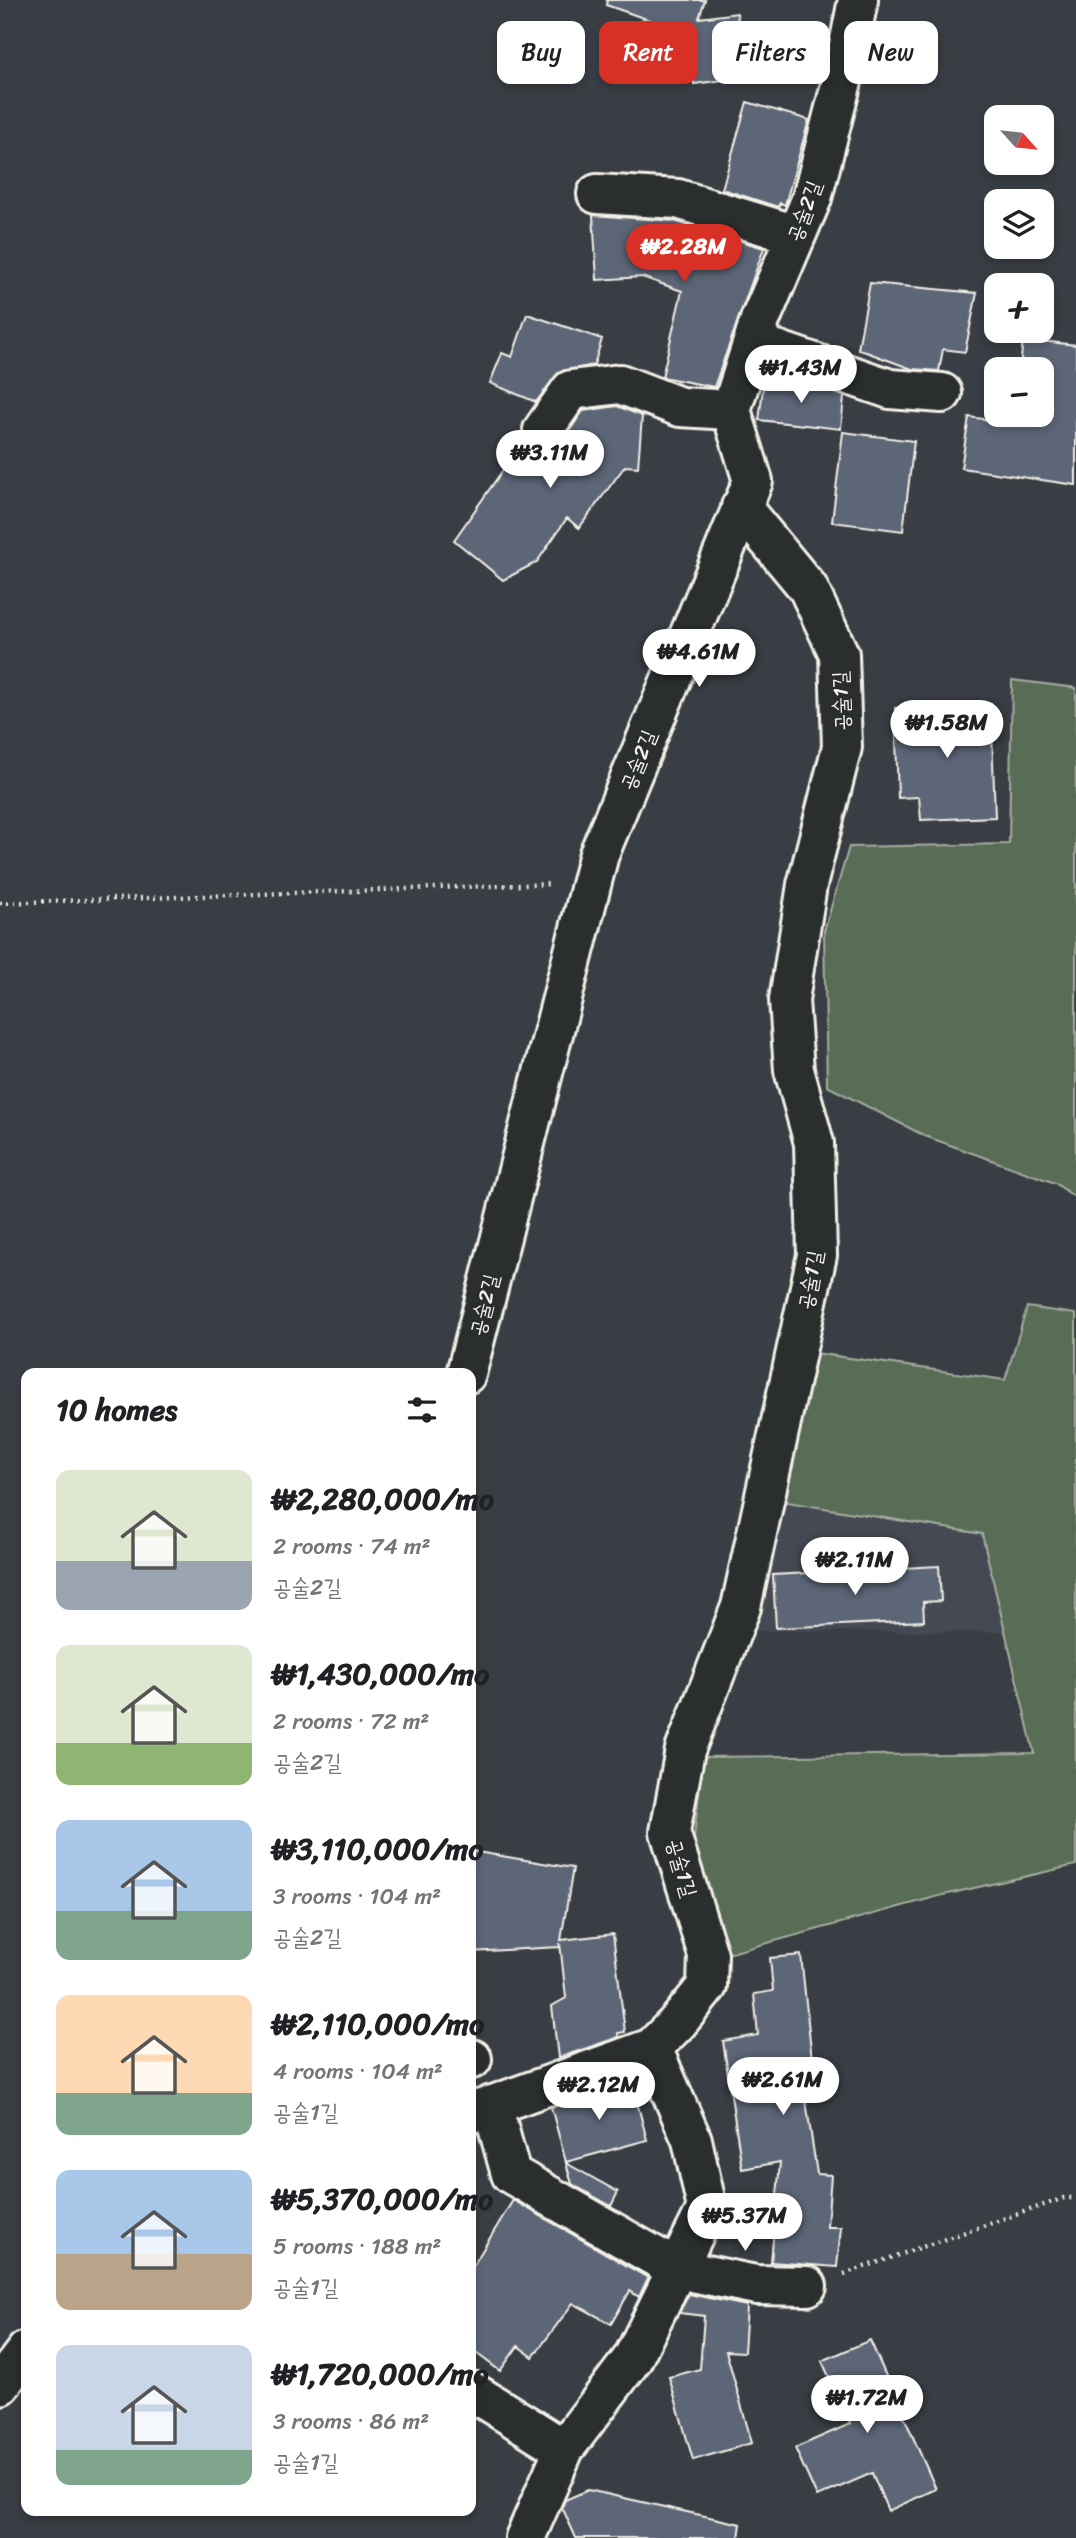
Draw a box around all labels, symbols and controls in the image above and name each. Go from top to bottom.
chip: Buy [497,21,585,84]
chip: Rent [599,21,698,84]
chip: Filters [712,21,830,84]
chip: New [844,21,938,84]
north arrow [984,105,1054,175]
map controls [984,105,1054,427]
street label: 공술2길 [775,175,833,247]
button: layers [984,189,1054,259]
pin: ₩2.28M [627,224,741,284]
text: ₩2.28M [642,226,726,267]
button: + [984,273,1054,343]
pin: ₩1.43M [744,346,858,405]
text: ₩1.43M [761,347,841,388]
button: − [984,357,1054,427]
pin: ₩3.11M [493,430,607,490]
text: ₩3.11M [512,432,588,473]
pin: ₩4.61M [642,630,756,689]
text: ₩4.61M [659,631,739,672]
street label: 공술1길 [821,670,861,732]
pin: ₩1.58M [890,700,1004,760]
text: ₩1.58M [906,702,988,743]
street label: 공술2길 [609,724,667,796]
street label: 공술1길 [786,1247,834,1313]
street label: 공술2길 [458,1270,510,1340]
text: 10 homes [56,1383,177,1437]
icon: filters [403,1391,441,1429]
text: ₩2,280,000/mo [273,1472,494,1526]
icon: home [112,1498,196,1582]
text: 2 rooms · 74 m² [273,1526,430,1567]
pin: ₩2.11M [798,1538,912,1597]
text: ₩2.11M [817,1539,893,1580]
text: 공술2길 [273,1567,342,1608]
text: ₩1,430,000/mo [273,1647,489,1701]
icon: home [112,1673,196,1757]
text: 2 rooms · 72 m² [273,1701,429,1742]
text: 공술2길 [273,1742,342,1783]
text: ₩3,110,000/mo [273,1822,483,1876]
street label: 공술1길 [656,1834,709,1902]
icon: home [112,1848,196,1932]
text: 3 rooms · 104 m² [273,1876,441,1917]
text: 공술2길 [273,1917,342,1958]
text: ₩2,110,000/mo [273,1997,484,2051]
icon: home [112,2023,196,2107]
text: 4 rooms · 104 m² [273,2051,443,2092]
pin: ₩2.61M [726,2058,840,2117]
text: ₩2.61M [743,2059,823,2100]
pin: ₩2.12M [542,2062,656,2122]
text: ₩2.12M [559,2064,639,2105]
text: 공술1길 [273,2092,338,2133]
text: ₩5,370,000/mo [273,2172,493,2226]
pin: ₩5.37M [688,2194,802,2253]
text: ₩5.37M [703,2195,787,2236]
icon: home [112,2198,196,2282]
text: 5 rooms · 188 m² [273,2226,441,2267]
text: 공술1길 [273,2267,338,2308]
text: ₩1,720,000/mo [273,2347,489,2401]
icon: home [112,2373,196,2457]
pin: ₩1.72M [810,2376,924,2435]
text: ₩1.72M [827,2377,907,2418]
text: 3 rooms · 86 m² [273,2401,429,2442]
text: 공술1길 [273,2442,338,2483]

